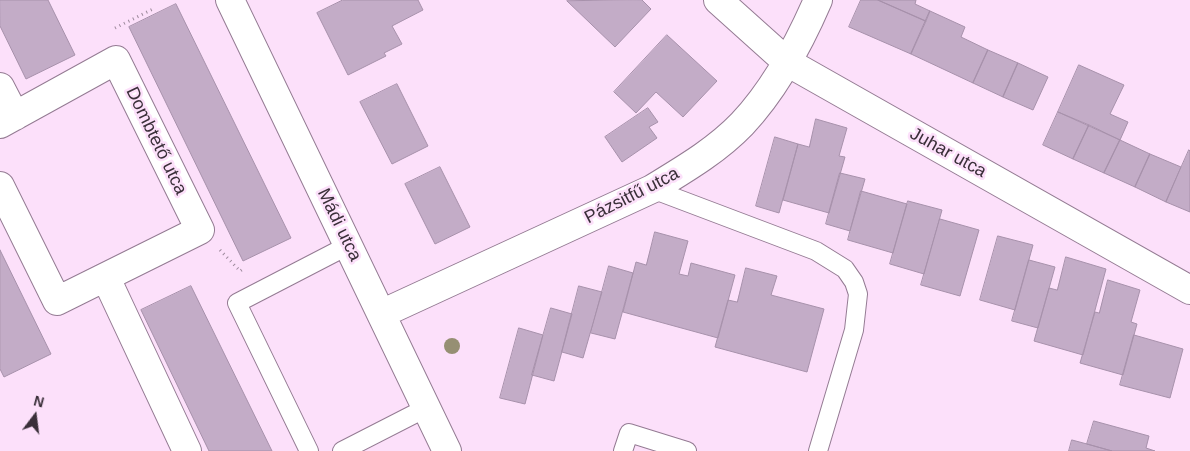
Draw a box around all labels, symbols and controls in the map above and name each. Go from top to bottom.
street label: Dombtető utca [121,84,191,198]
street label: Juhar utca [906,123,990,183]
street label: Pázsitfű utca [581,163,683,229]
street label: Mádi utca [312,185,366,265]
north arrow [10,391,60,441]
text: N [32,392,46,411]

